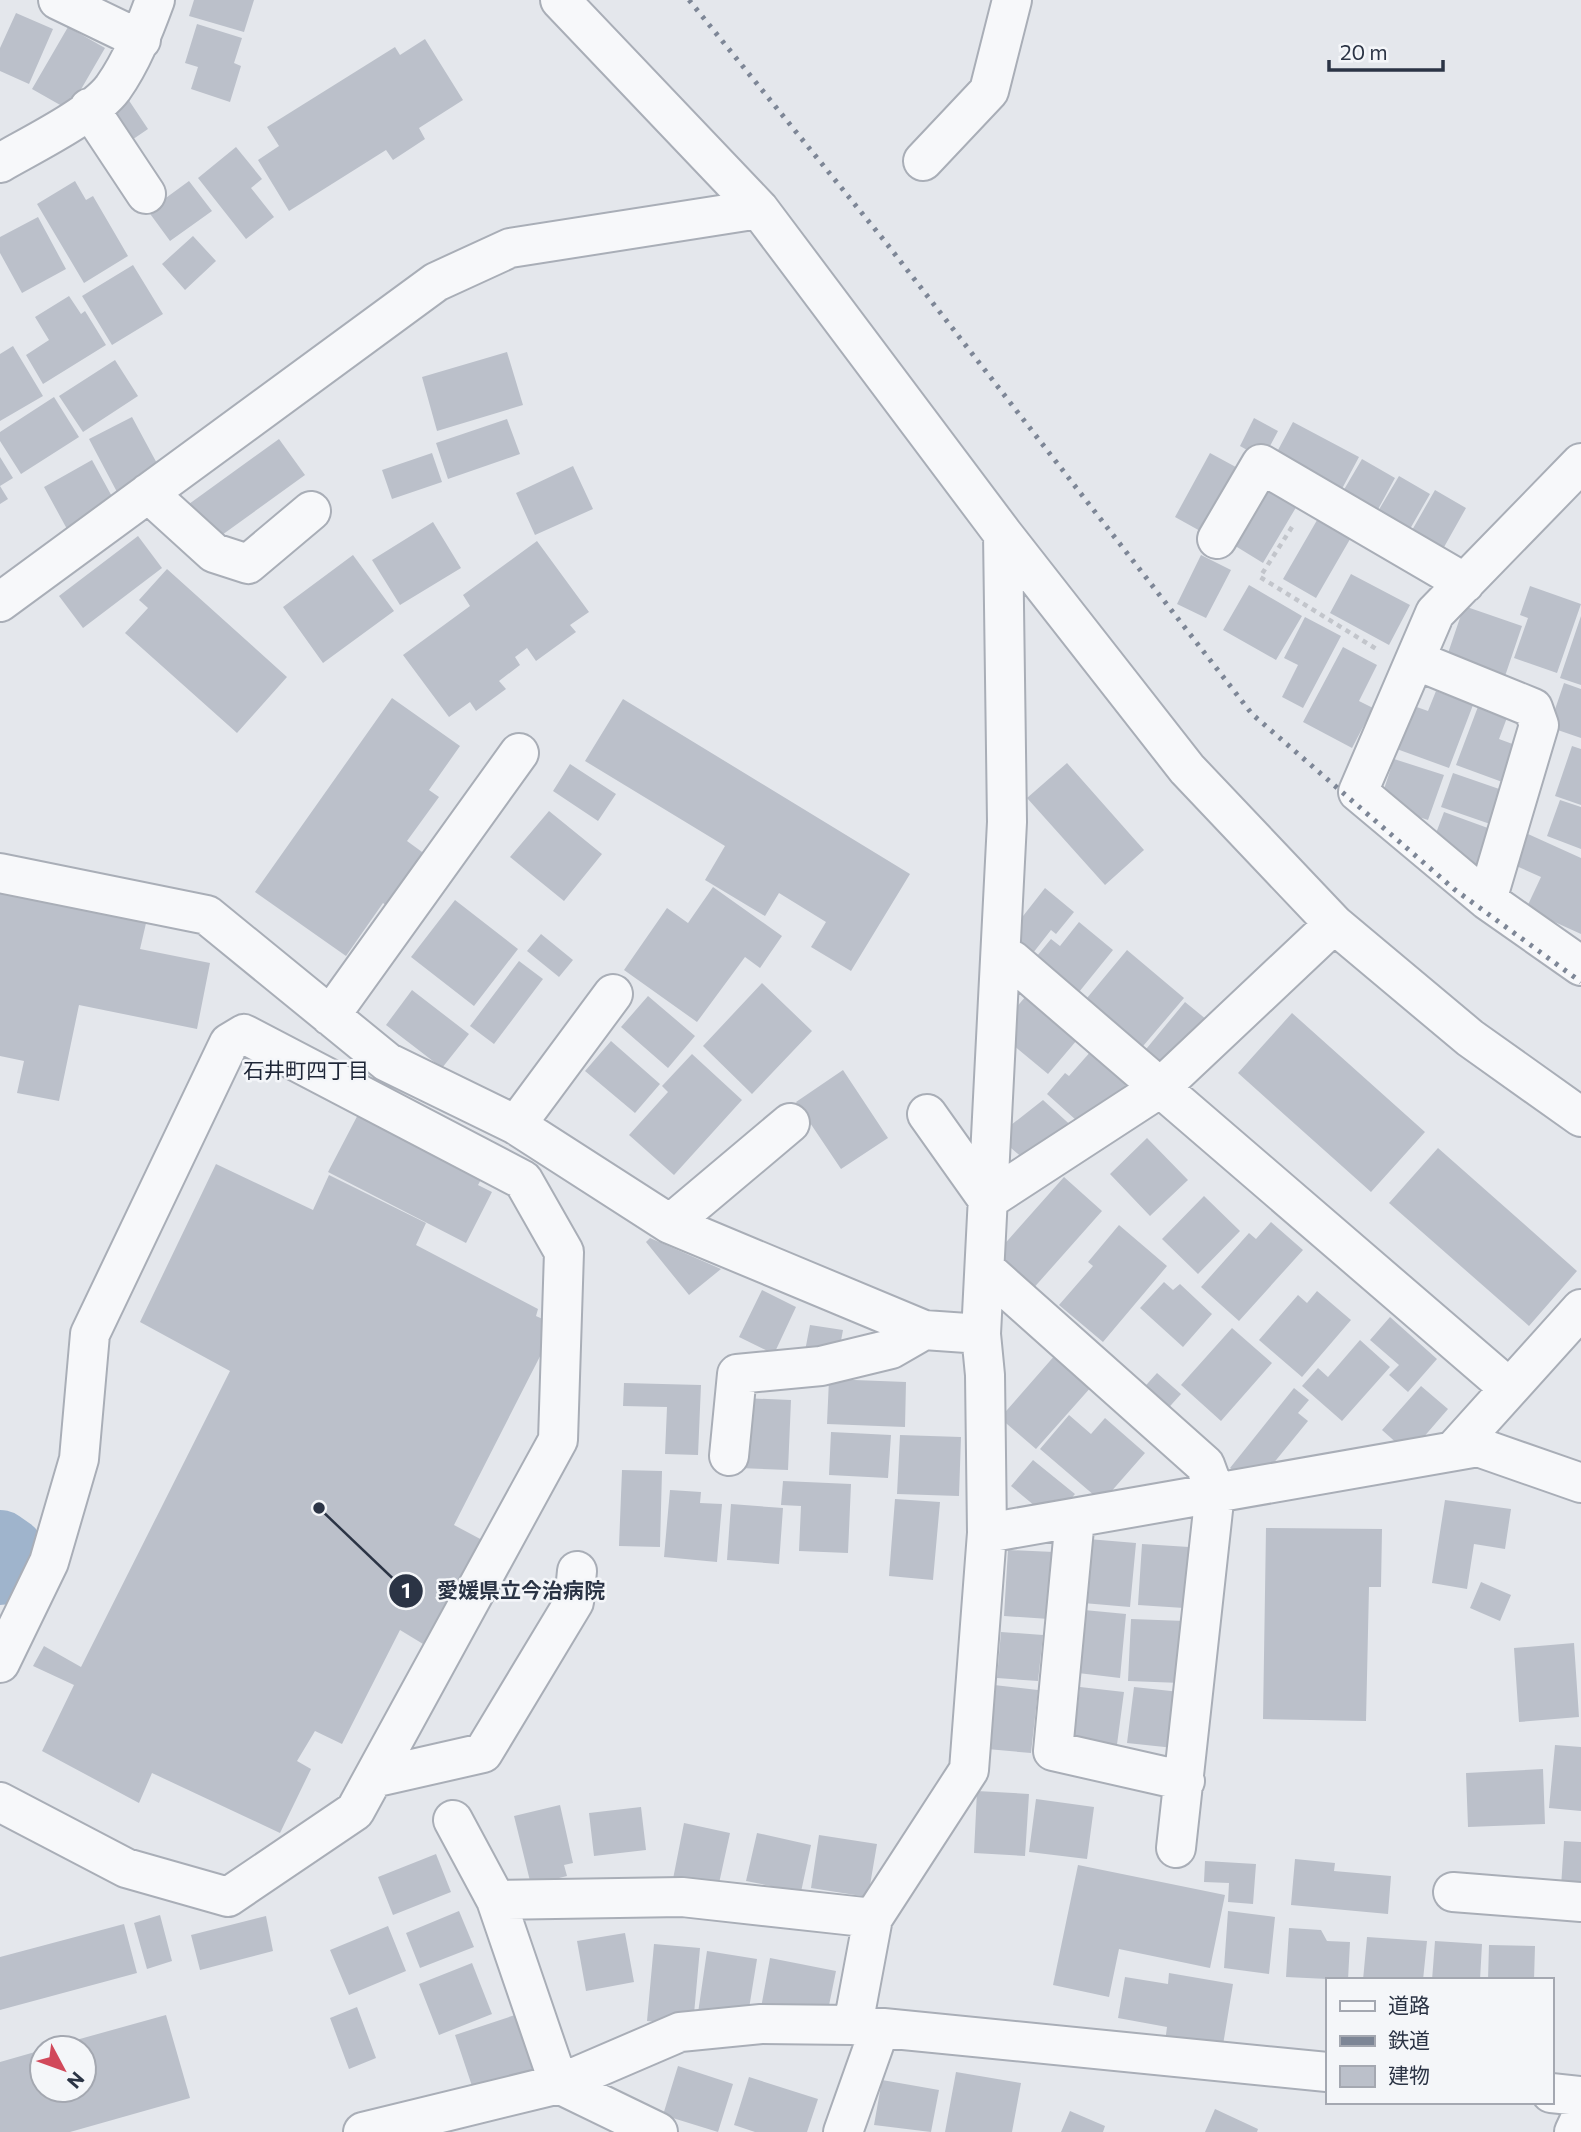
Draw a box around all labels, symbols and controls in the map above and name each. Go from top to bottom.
scale bar [1329,28,1443,72]
text: 20 m [1340,39,1388,64]
district label: 石井町四丁目 [243,1057,369,1082]
callout: 愛媛県立今治病院 [388,1570,619,1612]
text: 1 [401,1577,411,1602]
text: 愛媛県立今治病院 [437,1577,605,1602]
legend [1326,1978,1553,2104]
text: 道路 [1388,1992,1430,2017]
text: 鉄道 [1388,2027,1430,2052]
north arrow [28,2034,98,2104]
text: 建物 [1388,2062,1430,2087]
text: N [63,2068,90,2093]

